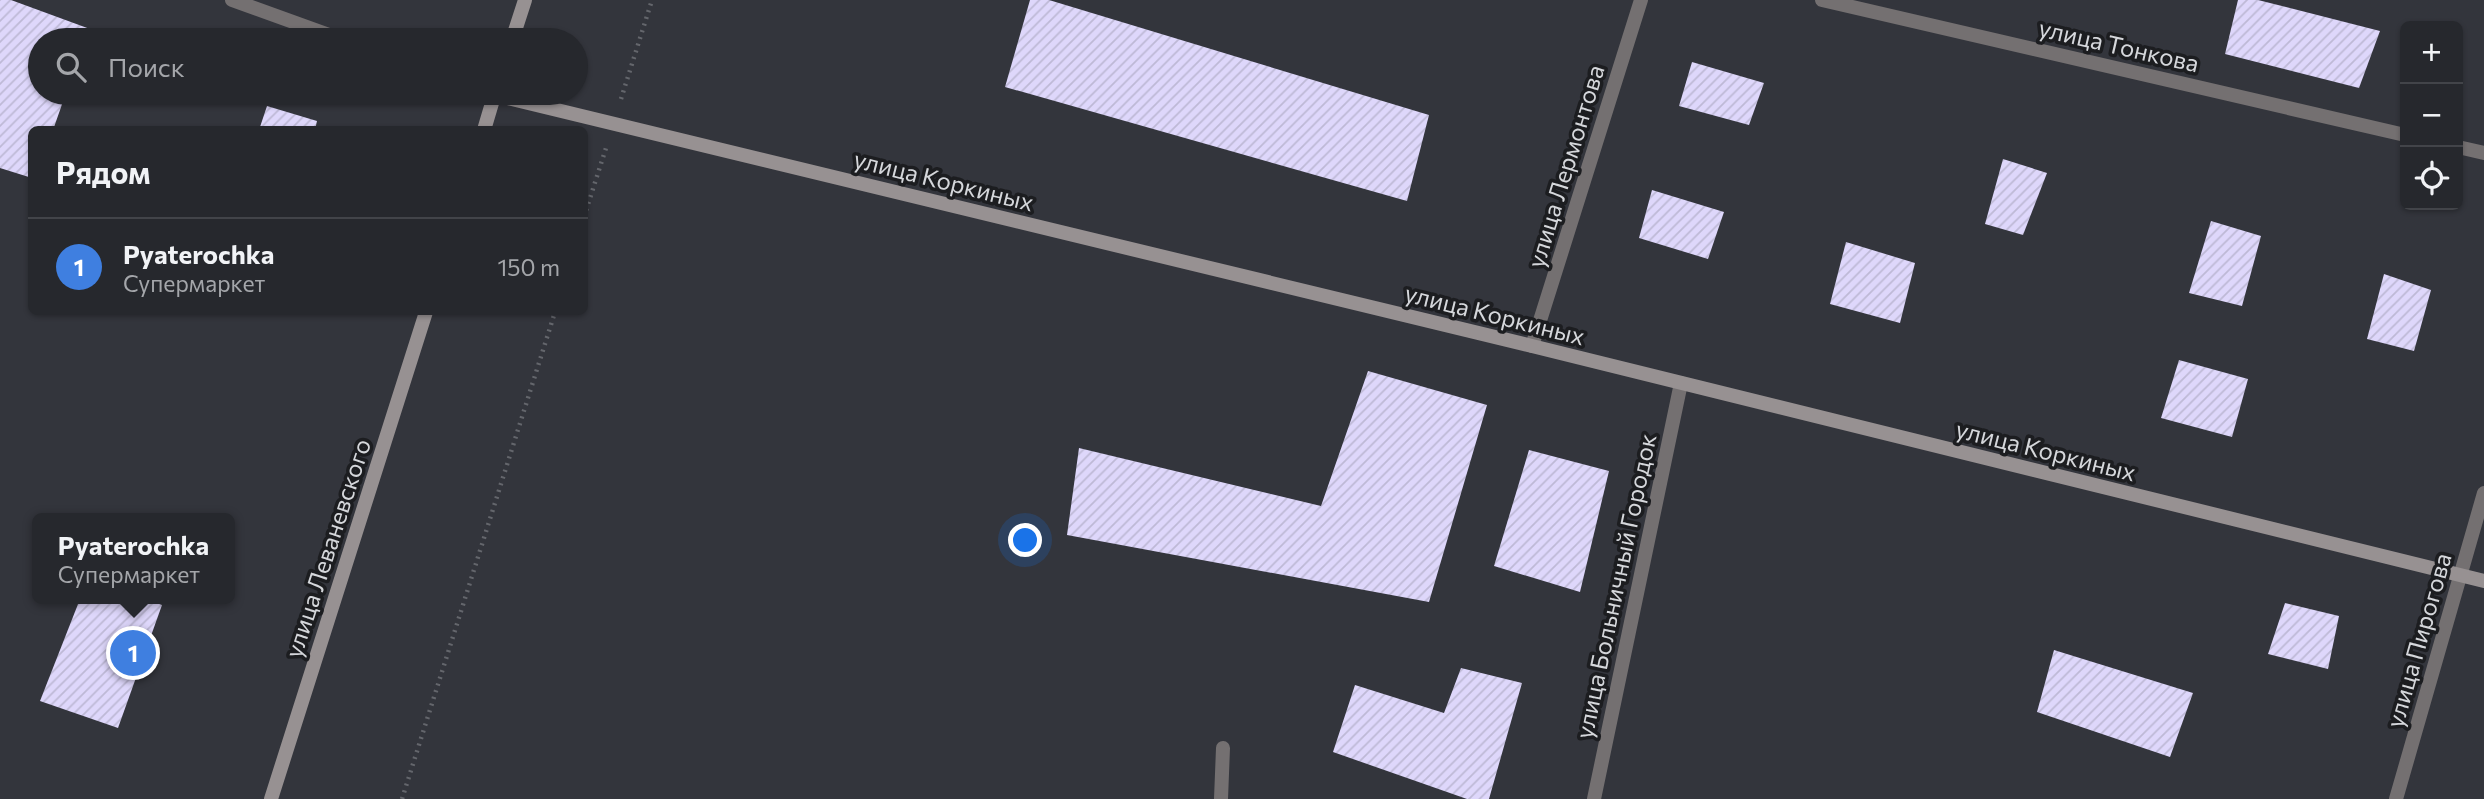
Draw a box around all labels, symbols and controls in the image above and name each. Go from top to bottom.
street label: улица Тонкова [2036,12,2202,78]
map controls [2400,21,2463,210]
button: + [2400,21,2463,84]
search box [28,28,588,105]
icon: search [52,48,90,86]
text: Поиск [108,51,185,82]
street label: улица Лермонтова [1520,61,1610,271]
button: − [2400,84,2463,147]
street label: улица Коркиных [851,144,1037,216]
button: locate [2400,147,2463,210]
text: Рядом [56,153,150,190]
text: Pyaterochka [123,238,274,269]
text: 1 [74,253,84,281]
text: 150 m [497,253,560,281]
text: Супермаркет [123,269,265,297]
street label: улица Коркиных [1402,278,1588,350]
street label: улица Коркиных [1953,414,2139,486]
street label: улица Больничный Городок [1569,431,1662,741]
street label: улица Леваневского [278,435,376,661]
popup [32,513,235,604]
your location [1008,523,1042,557]
text: Pyaterochka [58,529,209,560]
street label: улица Пирогова [2379,549,2457,731]
text: Супермаркет [58,560,200,588]
pin: 1 [110,627,156,679]

